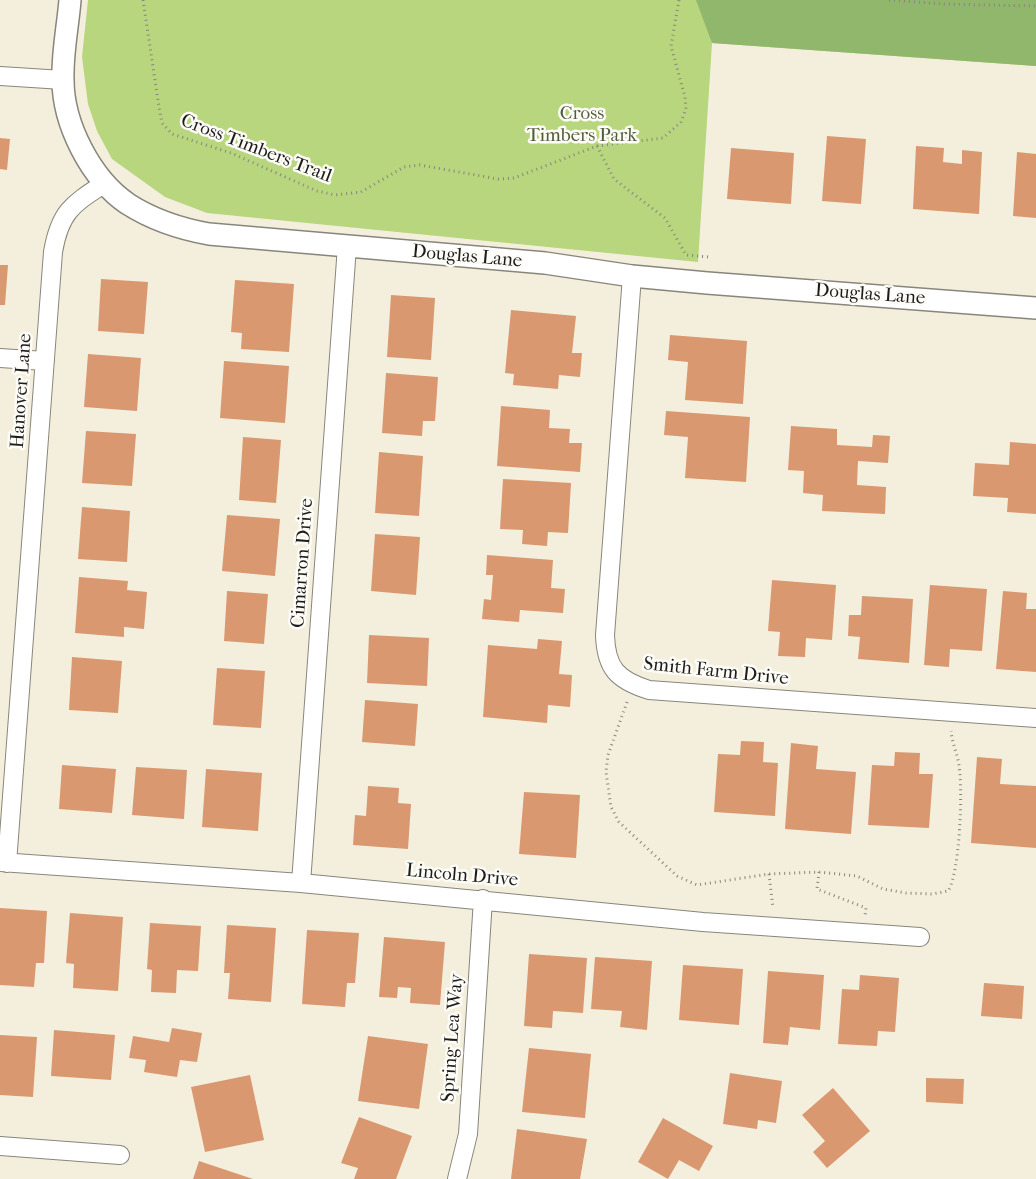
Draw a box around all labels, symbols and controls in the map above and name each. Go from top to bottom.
park label: Cross Timbers Park [527,103,637,147]
street label: Cross Timbers Trail [177,110,335,188]
street label: Douglas Lane [411,241,523,273]
street label: Douglas Lane [814,280,926,310]
street label: Hanover Lane [7,333,37,449]
street label: Cimarron Drive [287,497,319,629]
street label: Smith Farm Drive [642,653,790,691]
street label: Lincoln Drive [405,860,519,892]
street label: Spring Lea Way [437,973,469,1103]

